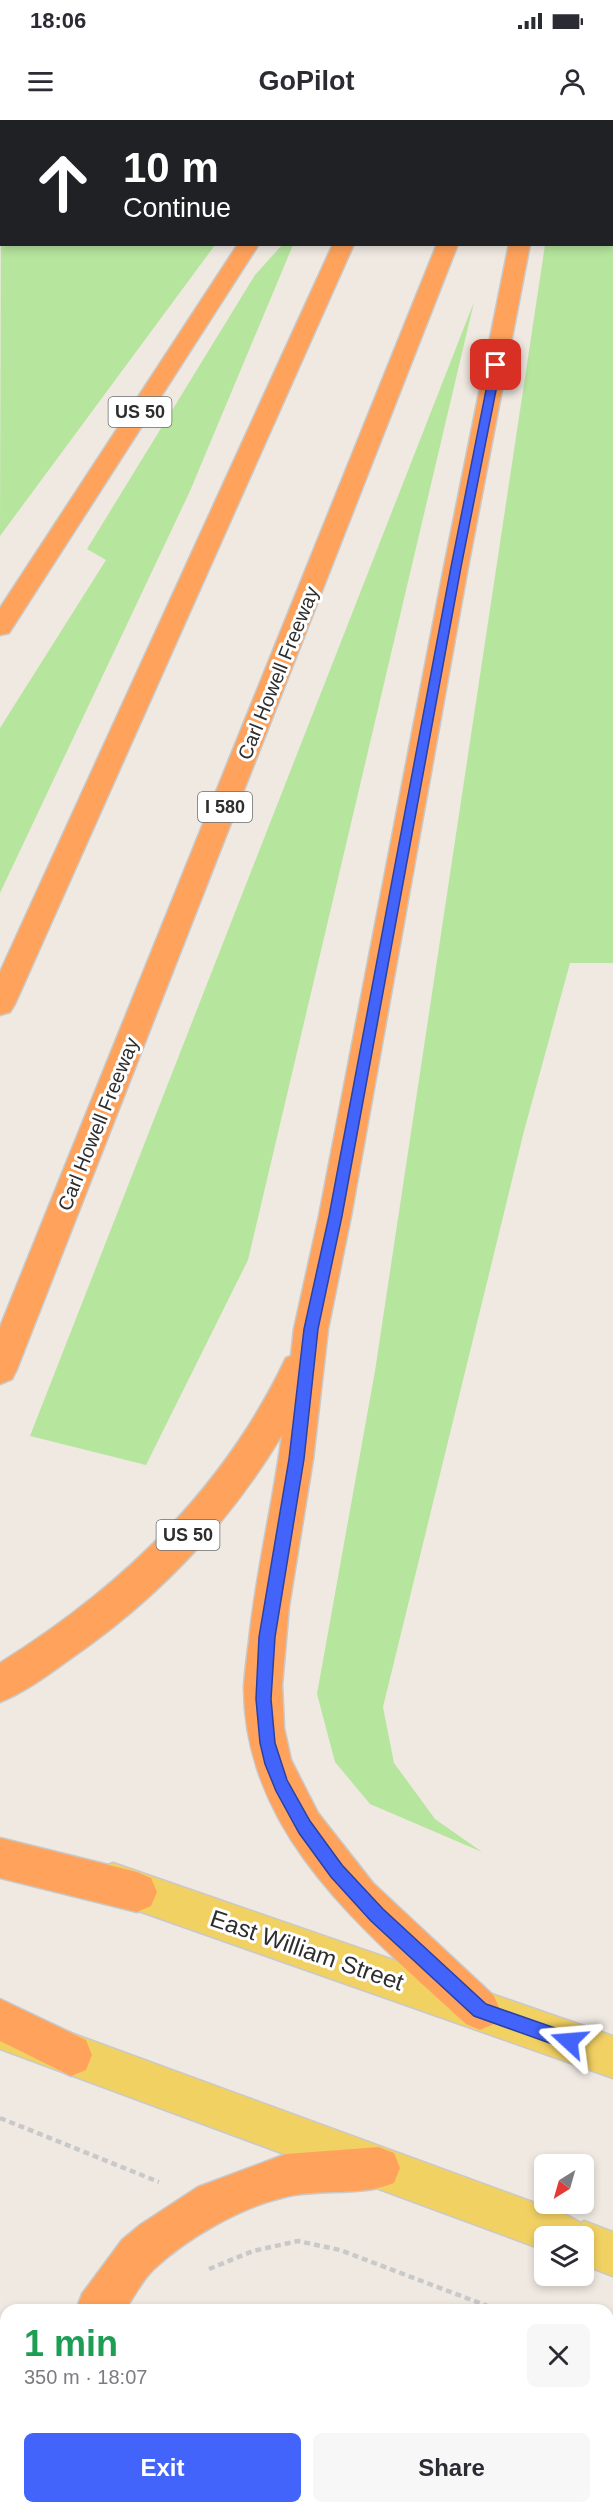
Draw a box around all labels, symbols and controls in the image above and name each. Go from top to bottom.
text: 18:06 [30,8,86,33]
icon: menu [24,65,57,98]
icon: person [556,65,589,98]
text: GoPilot [259,66,355,96]
icon: ahead [24,144,102,222]
text: 10 m [123,144,219,191]
text: Continue [123,193,231,223]
pin [470,339,521,390]
icon: arrive [479,348,512,381]
road number: US 50 [108,397,172,427]
street label: Carl Howell Freeway [233,583,323,763]
road number: I 580 [198,792,252,822]
street label: Carl Howell Freeway [53,1034,143,1214]
road number: US 50 [156,1520,219,1550]
street label: East William Street [207,1904,408,1996]
position arrow [537,2009,601,2073]
north arrow [534,2154,594,2214]
map controls [534,2154,594,2286]
button: layers [534,2226,594,2286]
text: 1 min [24,2323,118,2364]
button: close [527,2324,590,2387]
text: 350 m · 18:07 [24,2366,147,2388]
button: Exit [24,2433,301,2502]
button: Share [313,2433,590,2502]

